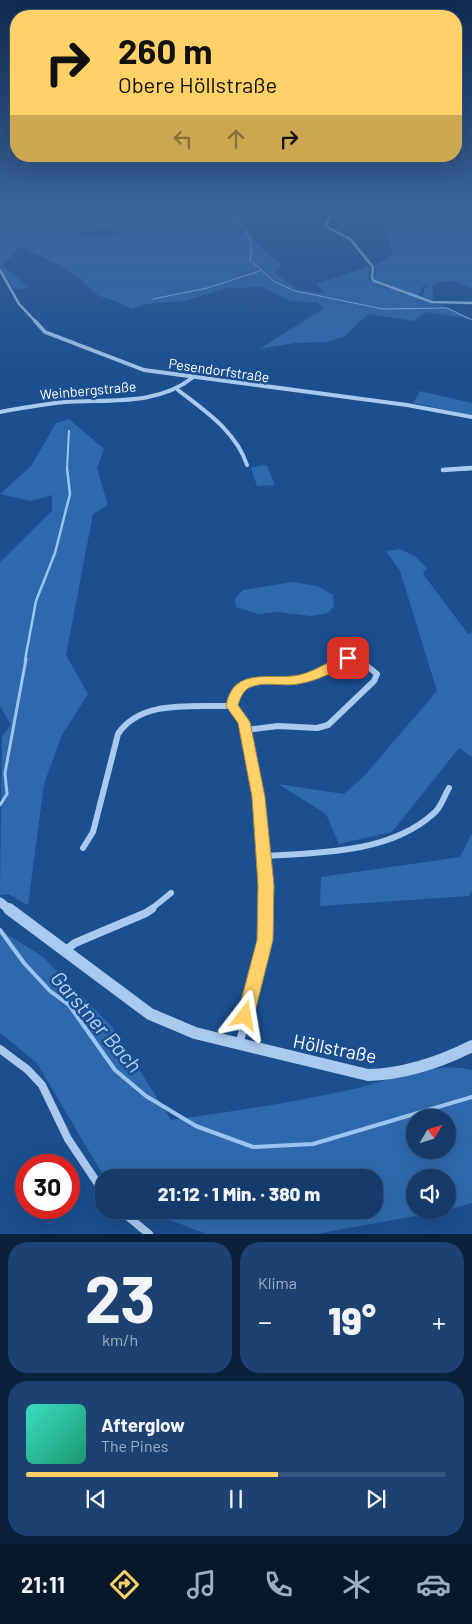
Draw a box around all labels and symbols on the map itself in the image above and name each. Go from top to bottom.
street label: Pesendorfstraße [167,355,271,385]
street label: Weinbergstraße [39,377,137,403]
pin [327,637,369,679]
water label: Garstner Bach [46,965,148,1077]
position arrow [218,989,270,1041]
street label: Höllstraße [291,1029,379,1067]
north arrow [406,1109,456,1159]
speed limit sign: 30 [15,1154,80,1219]

